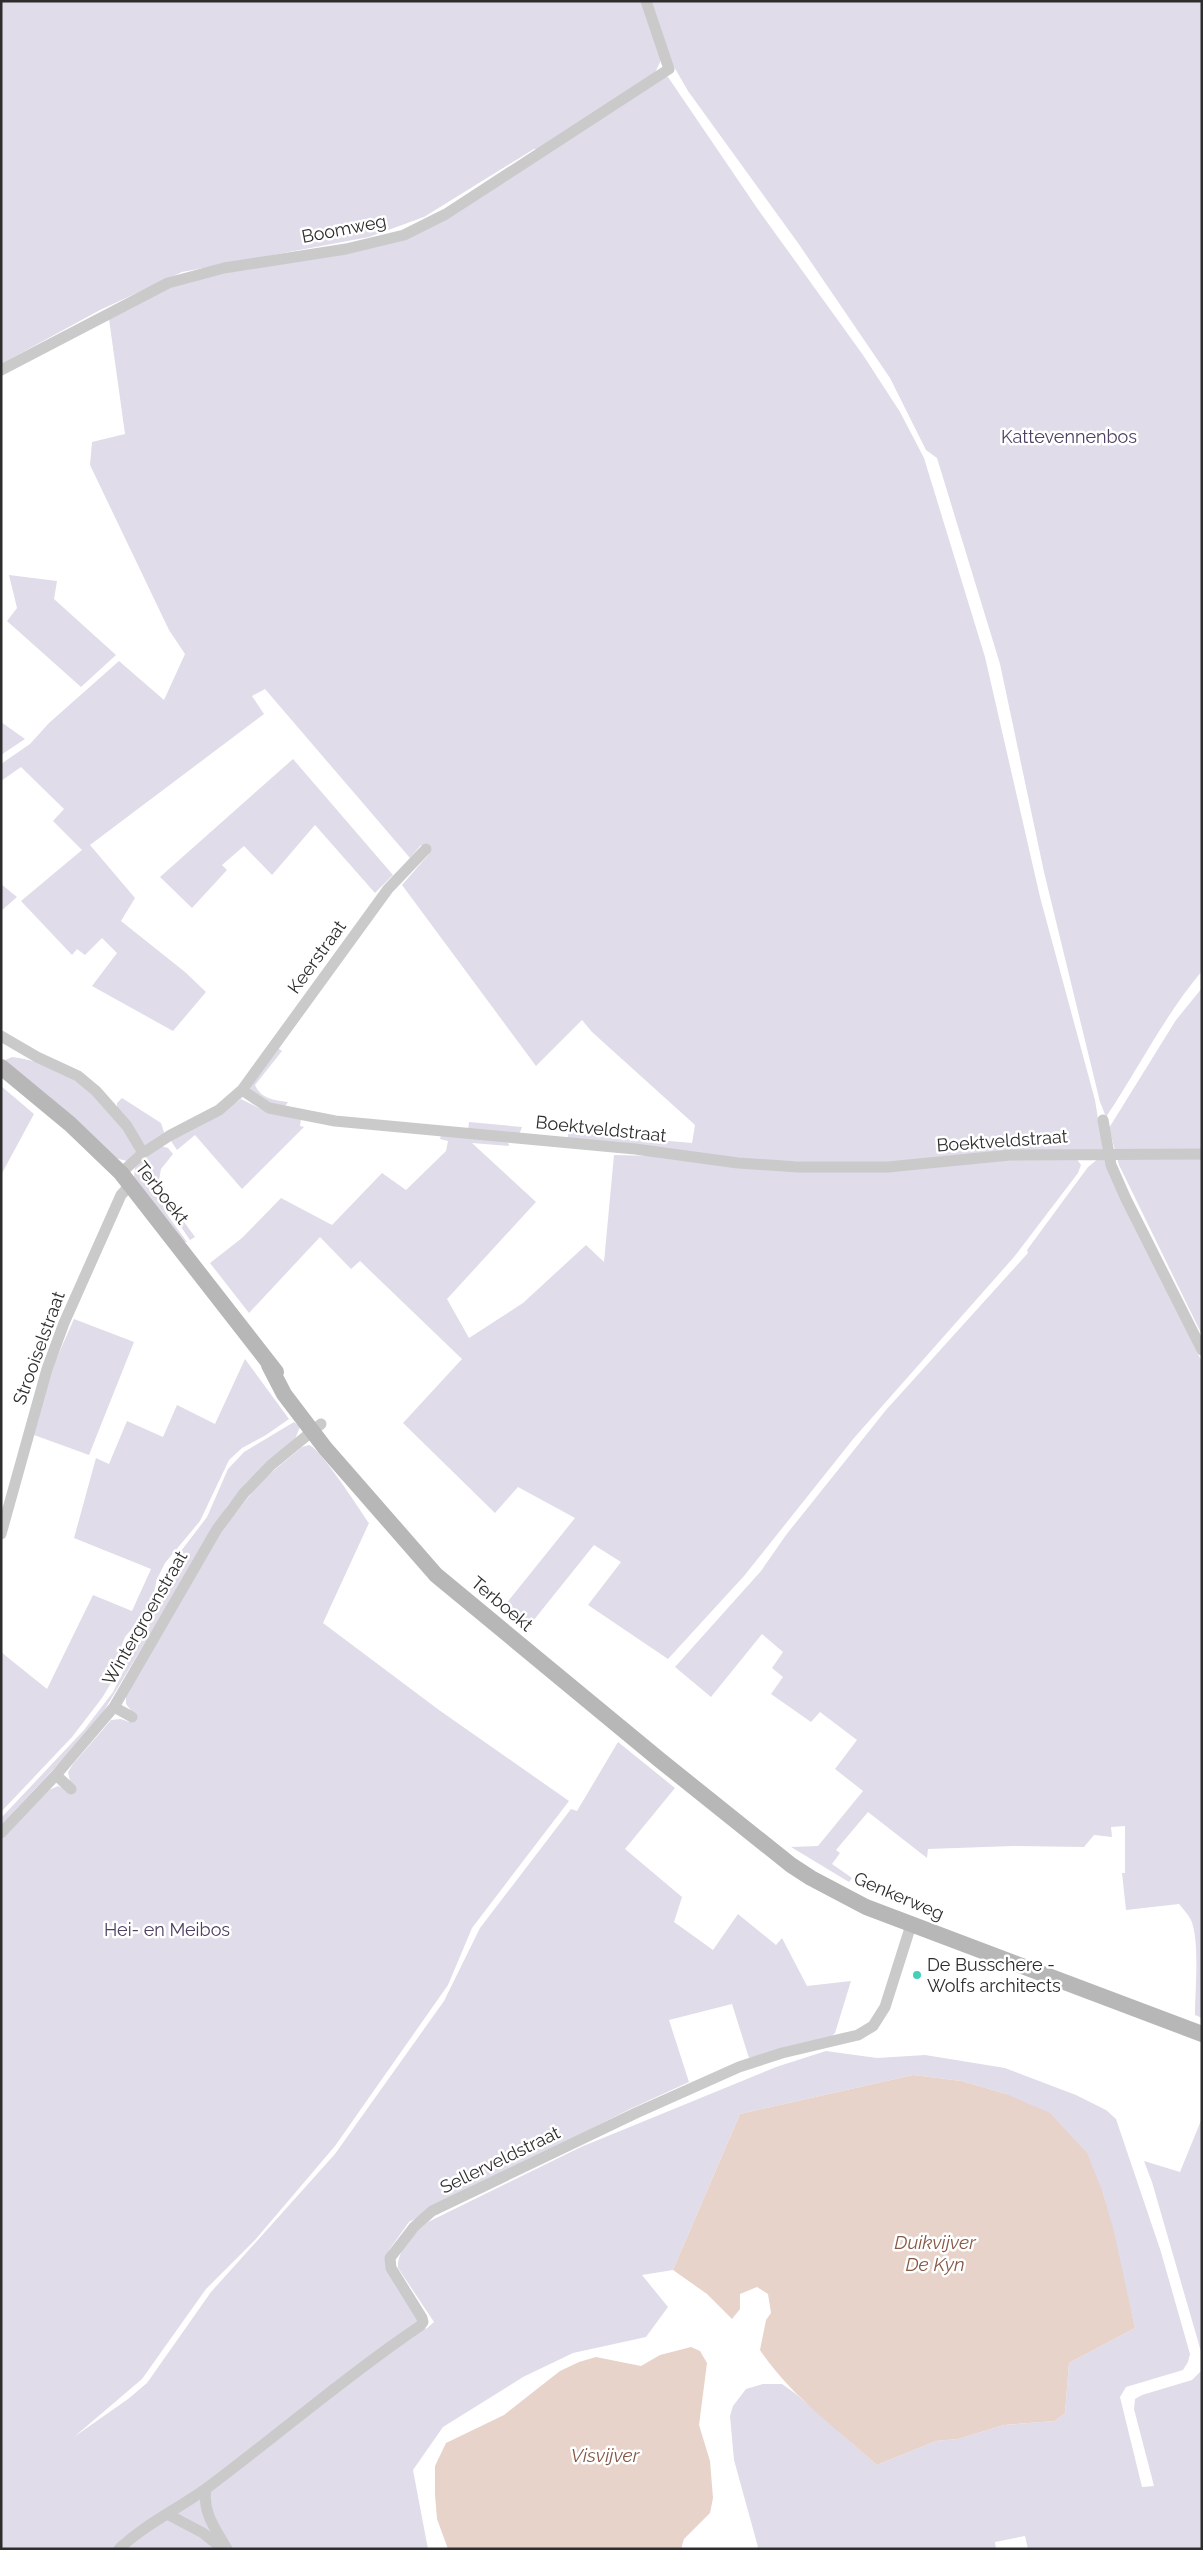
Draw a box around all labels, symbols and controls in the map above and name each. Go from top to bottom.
street label: Boomweg [300,210,388,247]
park label: Kattevennenbos [1001,426,1137,447]
street label: Keerstraat [283,916,350,997]
street label: Boektveldstraat [535,1111,667,1146]
street label: Boektveldstraat [936,1125,1068,1156]
street label: Terboekt [131,1157,193,1228]
street label: Strooiselstraat [8,1288,69,1407]
street label: Wintergroenstraat [98,1547,191,1688]
street label: Terboekt [467,1572,537,1635]
street label: Genkerweg [851,1867,947,1924]
park label: Hei- en Meibos [104,1919,230,1940]
place label: De Busschere - Wolfs architects [927,1954,1061,1996]
marker: De Busschere - Wolfs architects [911,1969,923,1981]
street label: Sellerveldstraat [436,2121,563,2198]
water label: Duikvijver De Kyn [894,2231,977,2275]
water label: Visvijver [571,2444,641,2466]

